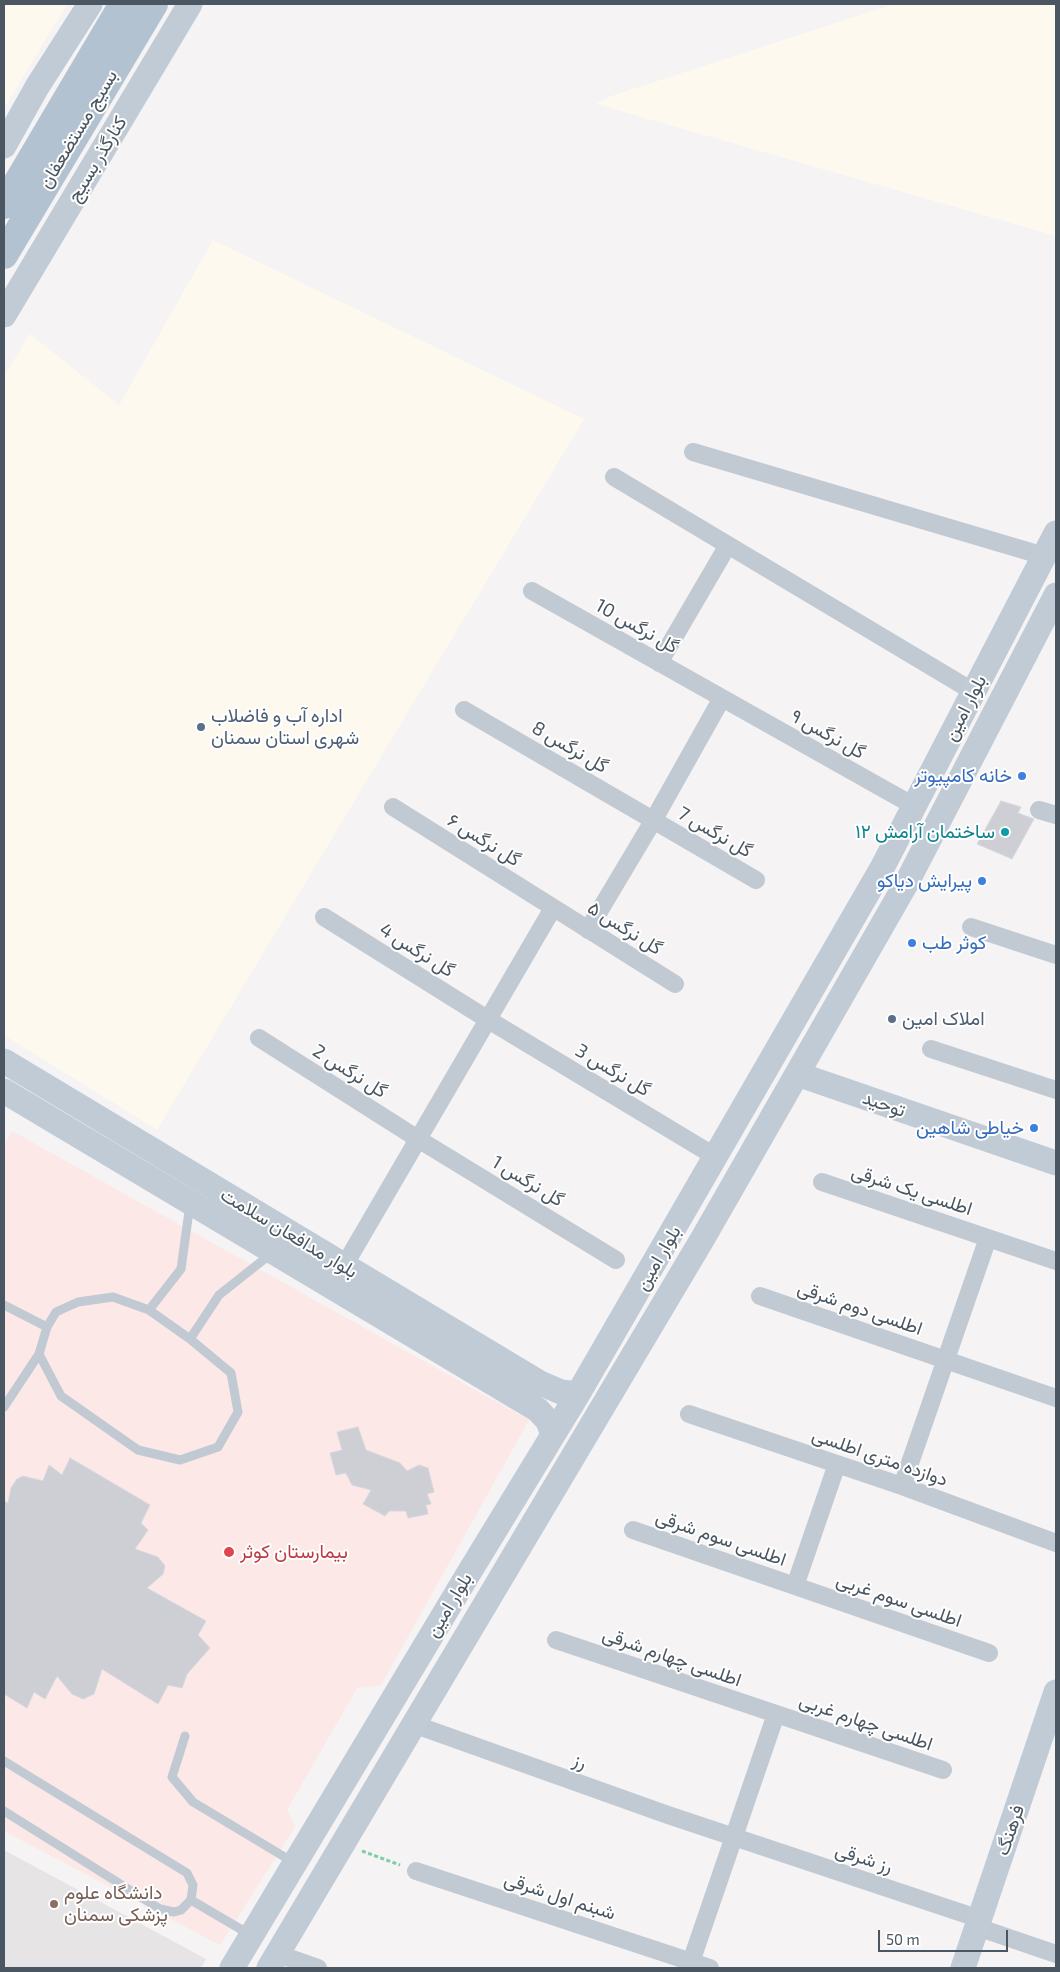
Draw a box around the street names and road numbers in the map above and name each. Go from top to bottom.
street label: بسیج مستضعفان [34,66,122,192]
street label: کنارگذر بسیج [62,112,132,206]
street label: گل نرگس 10 [591,594,683,658]
street label: بلوار امین [939,671,991,745]
street label: گل نرگس ۹ [787,704,869,764]
street label: گل نرگس 8 [528,716,612,778]
street label: گل نرگس 7 [674,802,756,862]
street label: گل نرگس ۶ [443,809,525,871]
street label: گل نرگس ۵ [583,896,667,960]
street label: گل نرگس 4 [375,918,459,982]
street label: گل نرگس 2 [309,1039,391,1103]
street label: گل نرگس 3 [572,1039,654,1101]
street label: توحید [859,1086,909,1122]
street label: گل نرگس 1 [488,1151,568,1211]
street label: اطلسی یک شرقی [849,1160,975,1220]
street label: بلوار مدافعان سلامت [216,1183,362,1283]
street label: بلوار امین [630,1222,686,1294]
street label: اطلسی دوم شرقی [795,1276,925,1340]
street label: دوازده متری اطلسی [809,1423,951,1491]
street label: اطلسی سوم شرقی [653,1505,789,1571]
street label: اطلسی سوم غربی [833,1568,965,1632]
street label: بلوار امین [421,1569,477,1641]
street label: اطلسی چهارم شرقی [600,1623,744,1691]
street label: اطلسی چهارم غربی [796,1688,936,1756]
street label: رز [570,1748,590,1774]
street label: فرهنگ [991,1802,1029,1858]
street label: رز شرقی [832,1838,896,1878]
street label: شبنم اول شرقی [502,1867,618,1925]

